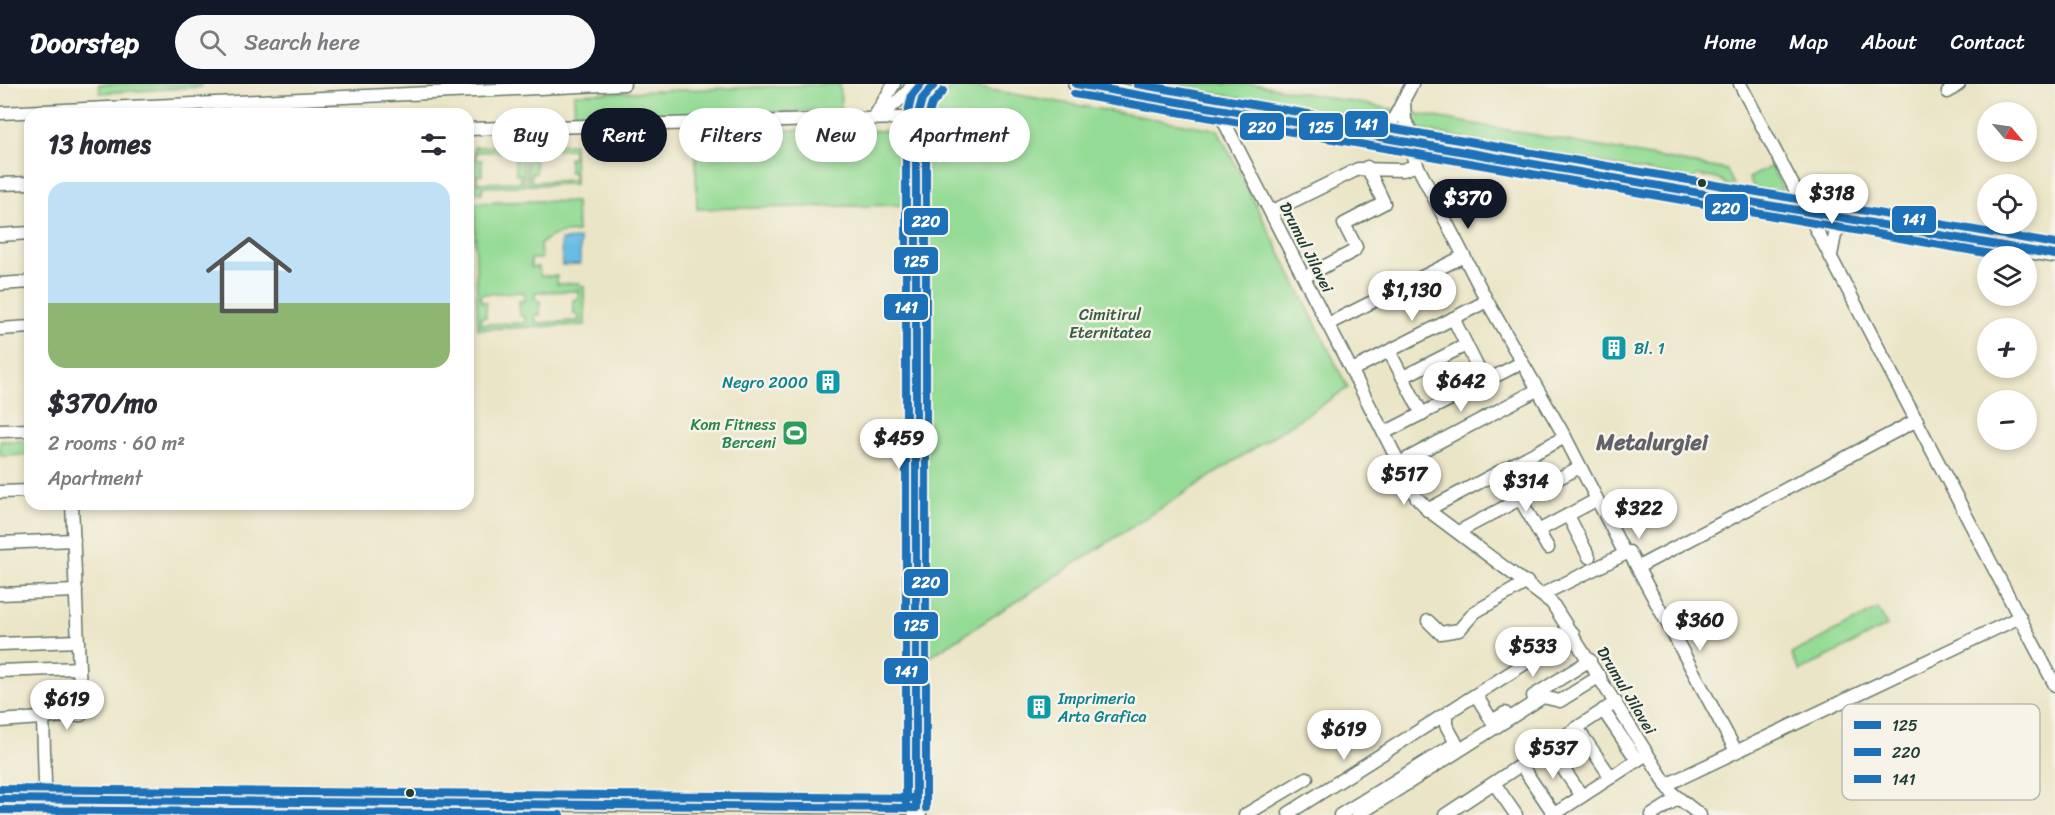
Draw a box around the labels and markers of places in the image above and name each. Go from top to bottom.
pin: $318 [1796,174,1868,225]
unlabelled marker [1696,177,1708,189]
pin: $370 [1432,179,1504,230]
pin: $1,130 [1363,271,1461,322]
building icon: Bl. 1 [1599,333,1629,363]
place label: Bl. 1 [1634,334,1665,363]
pin: $642 [1425,362,1497,413]
building icon: Negro 2000 [813,367,843,397]
place label: Negro 2000 [722,368,808,397]
place label: Kom Fitness Berceni [690,410,777,457]
sports icon: Kom Fitness Berceni [780,418,810,448]
pin: $459 [863,419,935,470]
pin: $517 [1368,455,1440,506]
pin: $314 [1490,462,1562,513]
pin: $322 [1603,489,1675,540]
pin: $360 [1664,601,1736,652]
pin: $533 [1497,627,1569,678]
pin: $619 [31,680,103,731]
place label: Imprimeria Arta Grafica [1057,684,1147,731]
building icon: Imprimeria Arta Grafica [1024,692,1054,722]
pin: $619 [1308,710,1380,761]
pin: $537 [1517,729,1589,780]
unlabelled marker [404,787,416,799]

